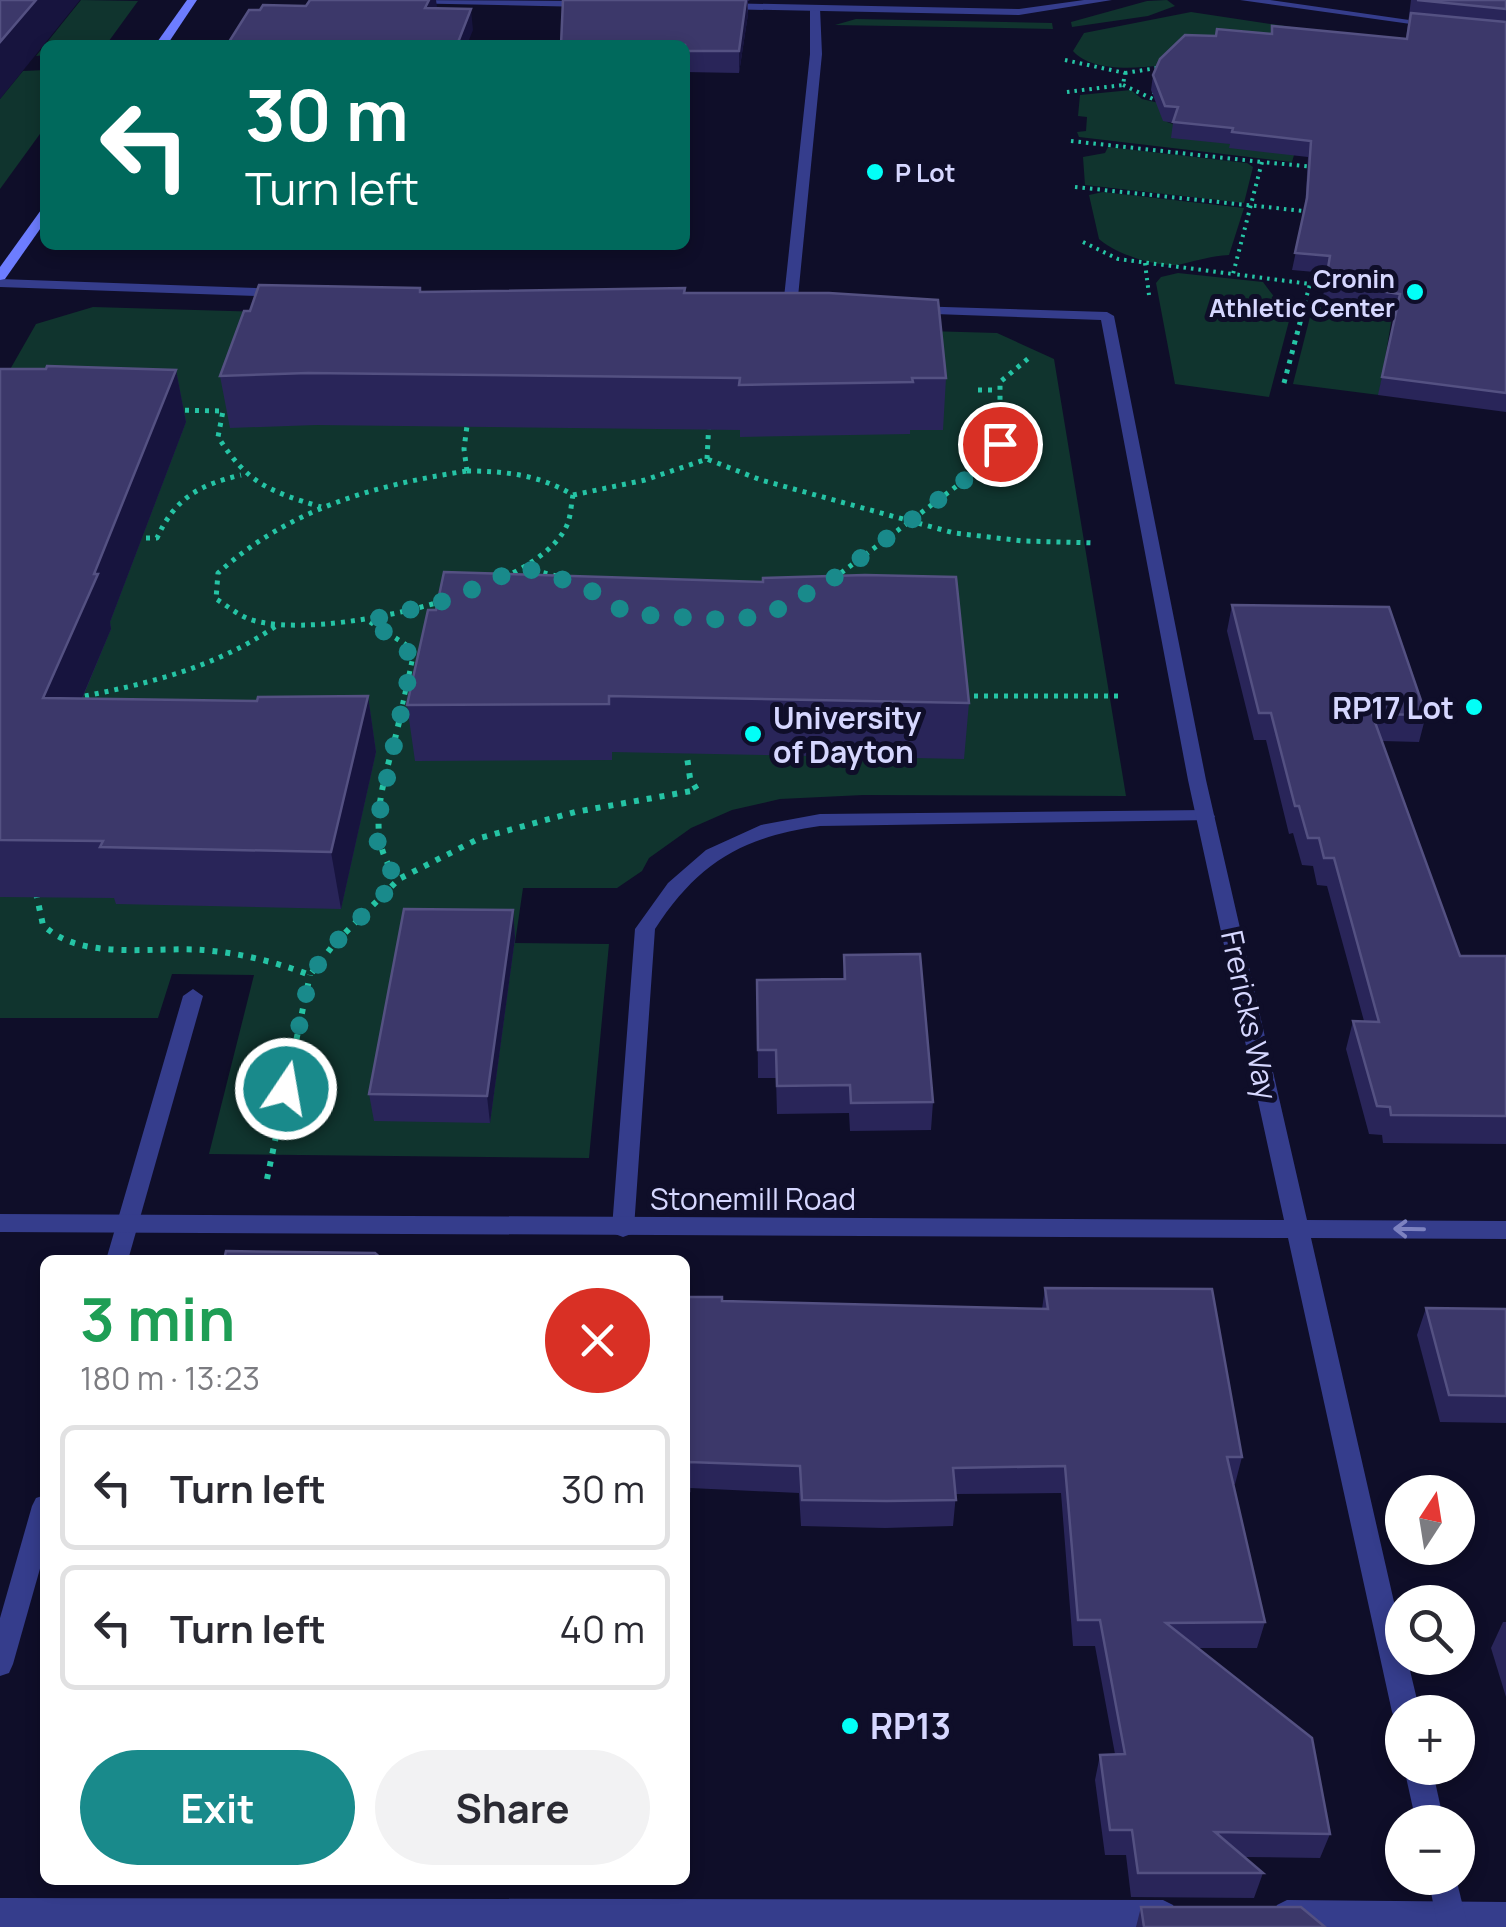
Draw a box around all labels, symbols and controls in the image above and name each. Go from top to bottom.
text: 30 m [245,66,409,162]
icon: left [80,80,210,210]
place label: P Lot [895,155,956,190]
text: Turn left [245,157,419,219]
marker: P Lot [864,161,886,183]
place label: Cronin Athletic Center [1209,261,1395,325]
marker: Cronin Athletic Center [1404,281,1426,303]
pin [958,402,1043,487]
icon: arrive [973,417,1028,472]
place label: RP17 Lot [1332,687,1454,728]
marker: RP17 Lot [1463,696,1485,718]
place label: University of Dayton [773,697,921,772]
marker: University of Dayton [742,723,764,745]
street label: Frericks Way [1212,927,1288,1104]
position arrow [234,1037,338,1141]
street label: Stonemill Road [650,1178,856,1219]
one-way arrow [1393,1220,1426,1238]
text: 3 min [80,1277,235,1359]
button: close [545,1288,650,1393]
text: 180 m · 13:23 [80,1356,260,1400]
icon: left [85,1460,140,1515]
text: Turn left [170,1462,326,1514]
text: 30 m [561,1462,645,1514]
north arrow [1385,1475,1475,1565]
map controls [1385,1475,1475,1895]
button: search [1385,1585,1475,1675]
icon: left [85,1600,140,1655]
text: Turn left [170,1602,326,1654]
text: 40 m [560,1602,645,1654]
button: + [1385,1695,1475,1785]
place label: RP13 [870,1702,951,1750]
marker: RP13 [839,1715,861,1737]
button: Exit [80,1750,355,1865]
button: Share [375,1750,650,1865]
button: − [1385,1805,1475,1895]

